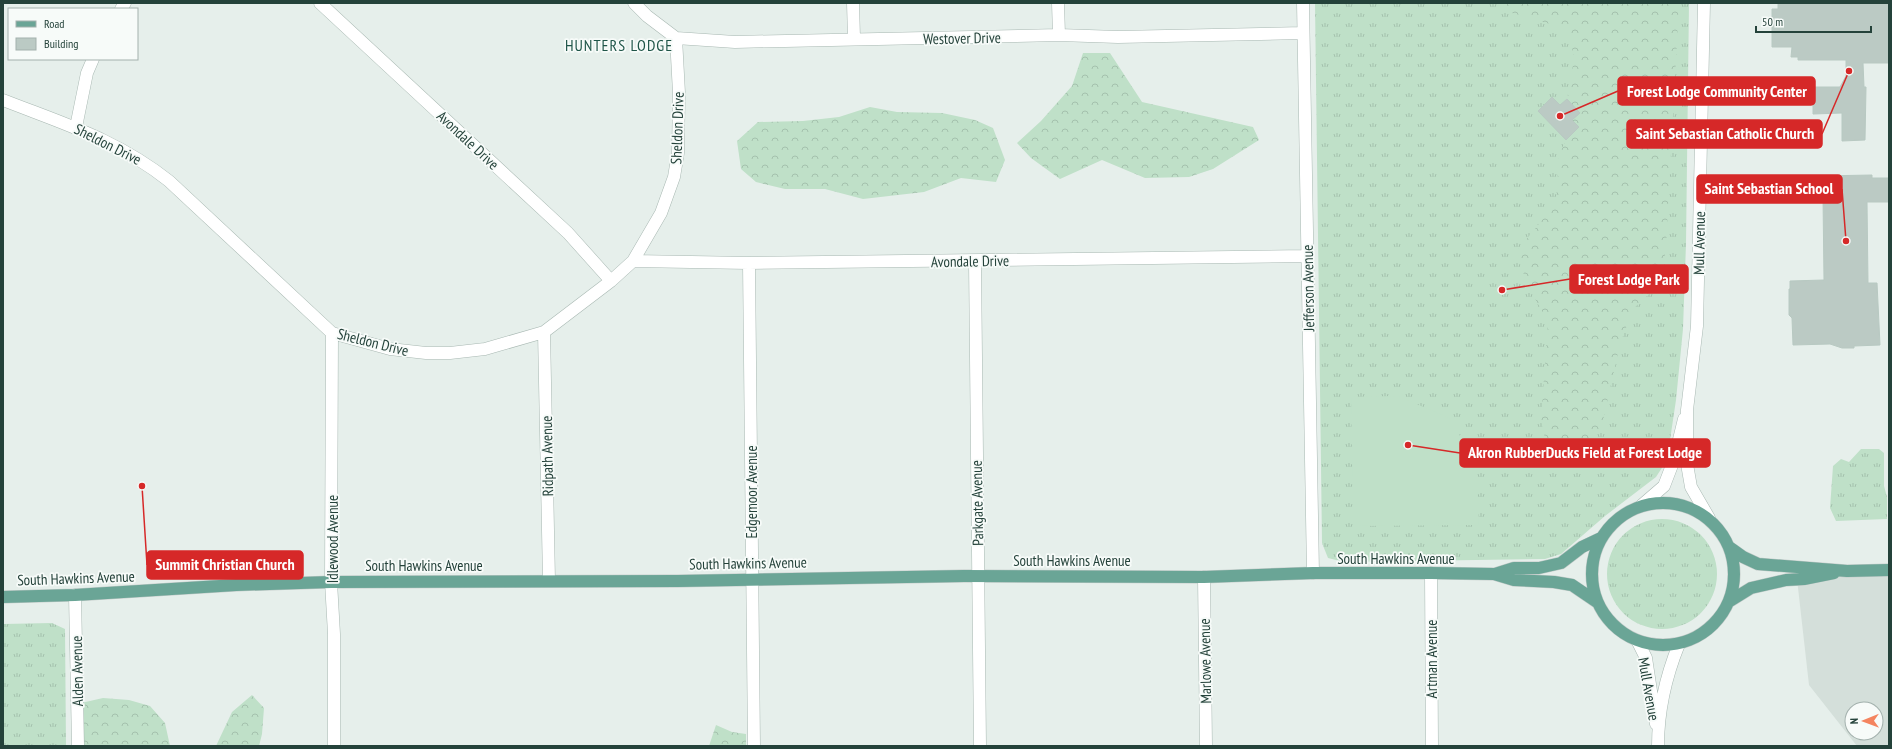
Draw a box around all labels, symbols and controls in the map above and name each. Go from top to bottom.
legend [8,8,138,60]
scale bar [1756,8,1871,34]
text: 50 m [1762,14,1783,29]
text: Road [44,16,64,31]
street label: Westover Drive [923,28,1001,48]
district label: HUNTERS LODGE [565,35,673,55]
text: Building [44,36,79,51]
callout: Forest Lodge Community Center [1618,77,1815,105]
text: Forest Lodge Community Center [1627,81,1807,101]
street label: Sheldon Drive [666,91,688,165]
street label: Avondale Drive [433,106,503,174]
street label: Sheldon Drive [71,119,145,169]
callout: Saint Sebastian Catholic Church [1627,120,1822,148]
text: Saint Sebastian Catholic Church [1636,123,1814,143]
callout: Saint Sebastian School [1697,175,1842,203]
text: Saint Sebastian School [1705,178,1833,198]
street label: Mull Avenue [1689,211,1709,275]
street label: Jefferson Avenue [1298,245,1318,332]
street label: Avondale Drive [931,251,1009,271]
callout: Forest Lodge Park [1570,265,1688,293]
text: Forest Lodge Park [1578,269,1680,289]
street label: Sheldon Drive [335,324,411,360]
street label: Ridpath Avenue [537,415,557,497]
callout: Akron RubberDucks Field at Forest Lodge [1460,439,1710,467]
text: Akron RubberDucks Field at Forest Lodge [1467,442,1702,462]
street label: Edgemoor Avenue [742,445,761,539]
street label: Parkgate Avenue [967,460,987,546]
street label: Idlewood Avenue [323,495,342,583]
street label: South Hawkins Avenue [1337,549,1455,568]
callout: Summit Christian Church [147,551,303,579]
street label: South Hawkins Avenue [1013,551,1131,570]
street label: South Hawkins Avenue [689,552,807,574]
text: Summit Christian Church [155,554,295,574]
street label: South Hawkins Avenue [365,556,483,575]
street label: South Hawkins Avenue [17,566,135,590]
street label: Marlowe Avenue [1195,618,1215,704]
street label: Artman Avenue [1422,620,1441,698]
street label: Alden Avenue [67,636,87,706]
street label: Mull Avenue [1634,656,1664,722]
north arrow [1844,701,1884,741]
text: N [1847,718,1861,724]

